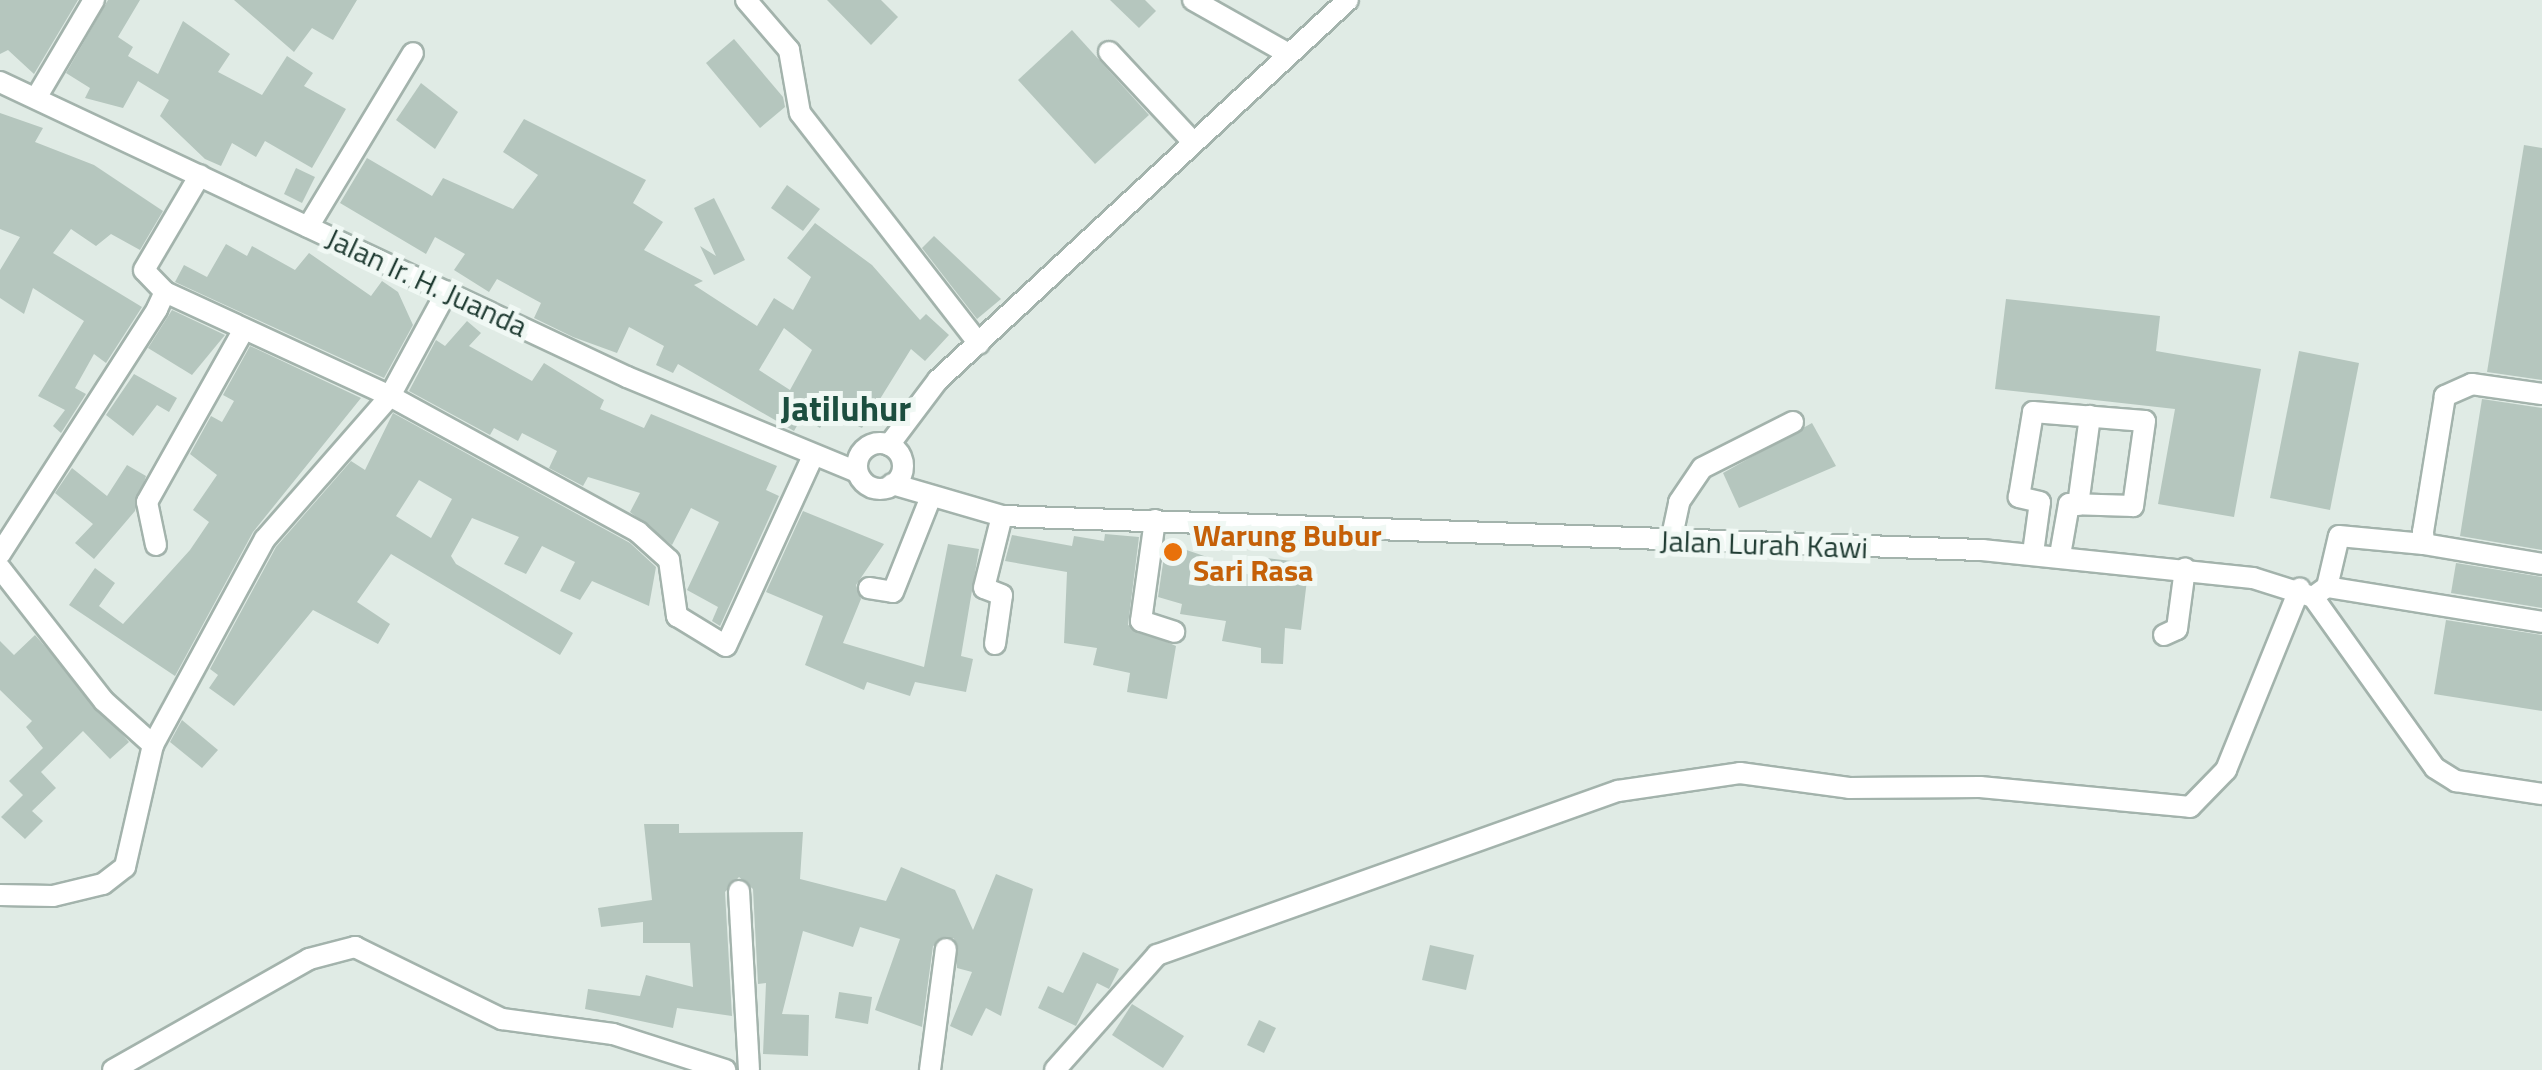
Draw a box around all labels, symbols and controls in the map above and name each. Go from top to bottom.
street label: Jalan Ir. H. Juanda [321,220,533,344]
district label: Jatiluhur [781,387,911,429]
place label: Warung Bubur Sari Rasa [1193,517,1382,588]
street label: Jalan Lurah Kawi [1659,522,1869,566]
marker: Warung Bubur Sari Rasa [1162,541,1184,563]

